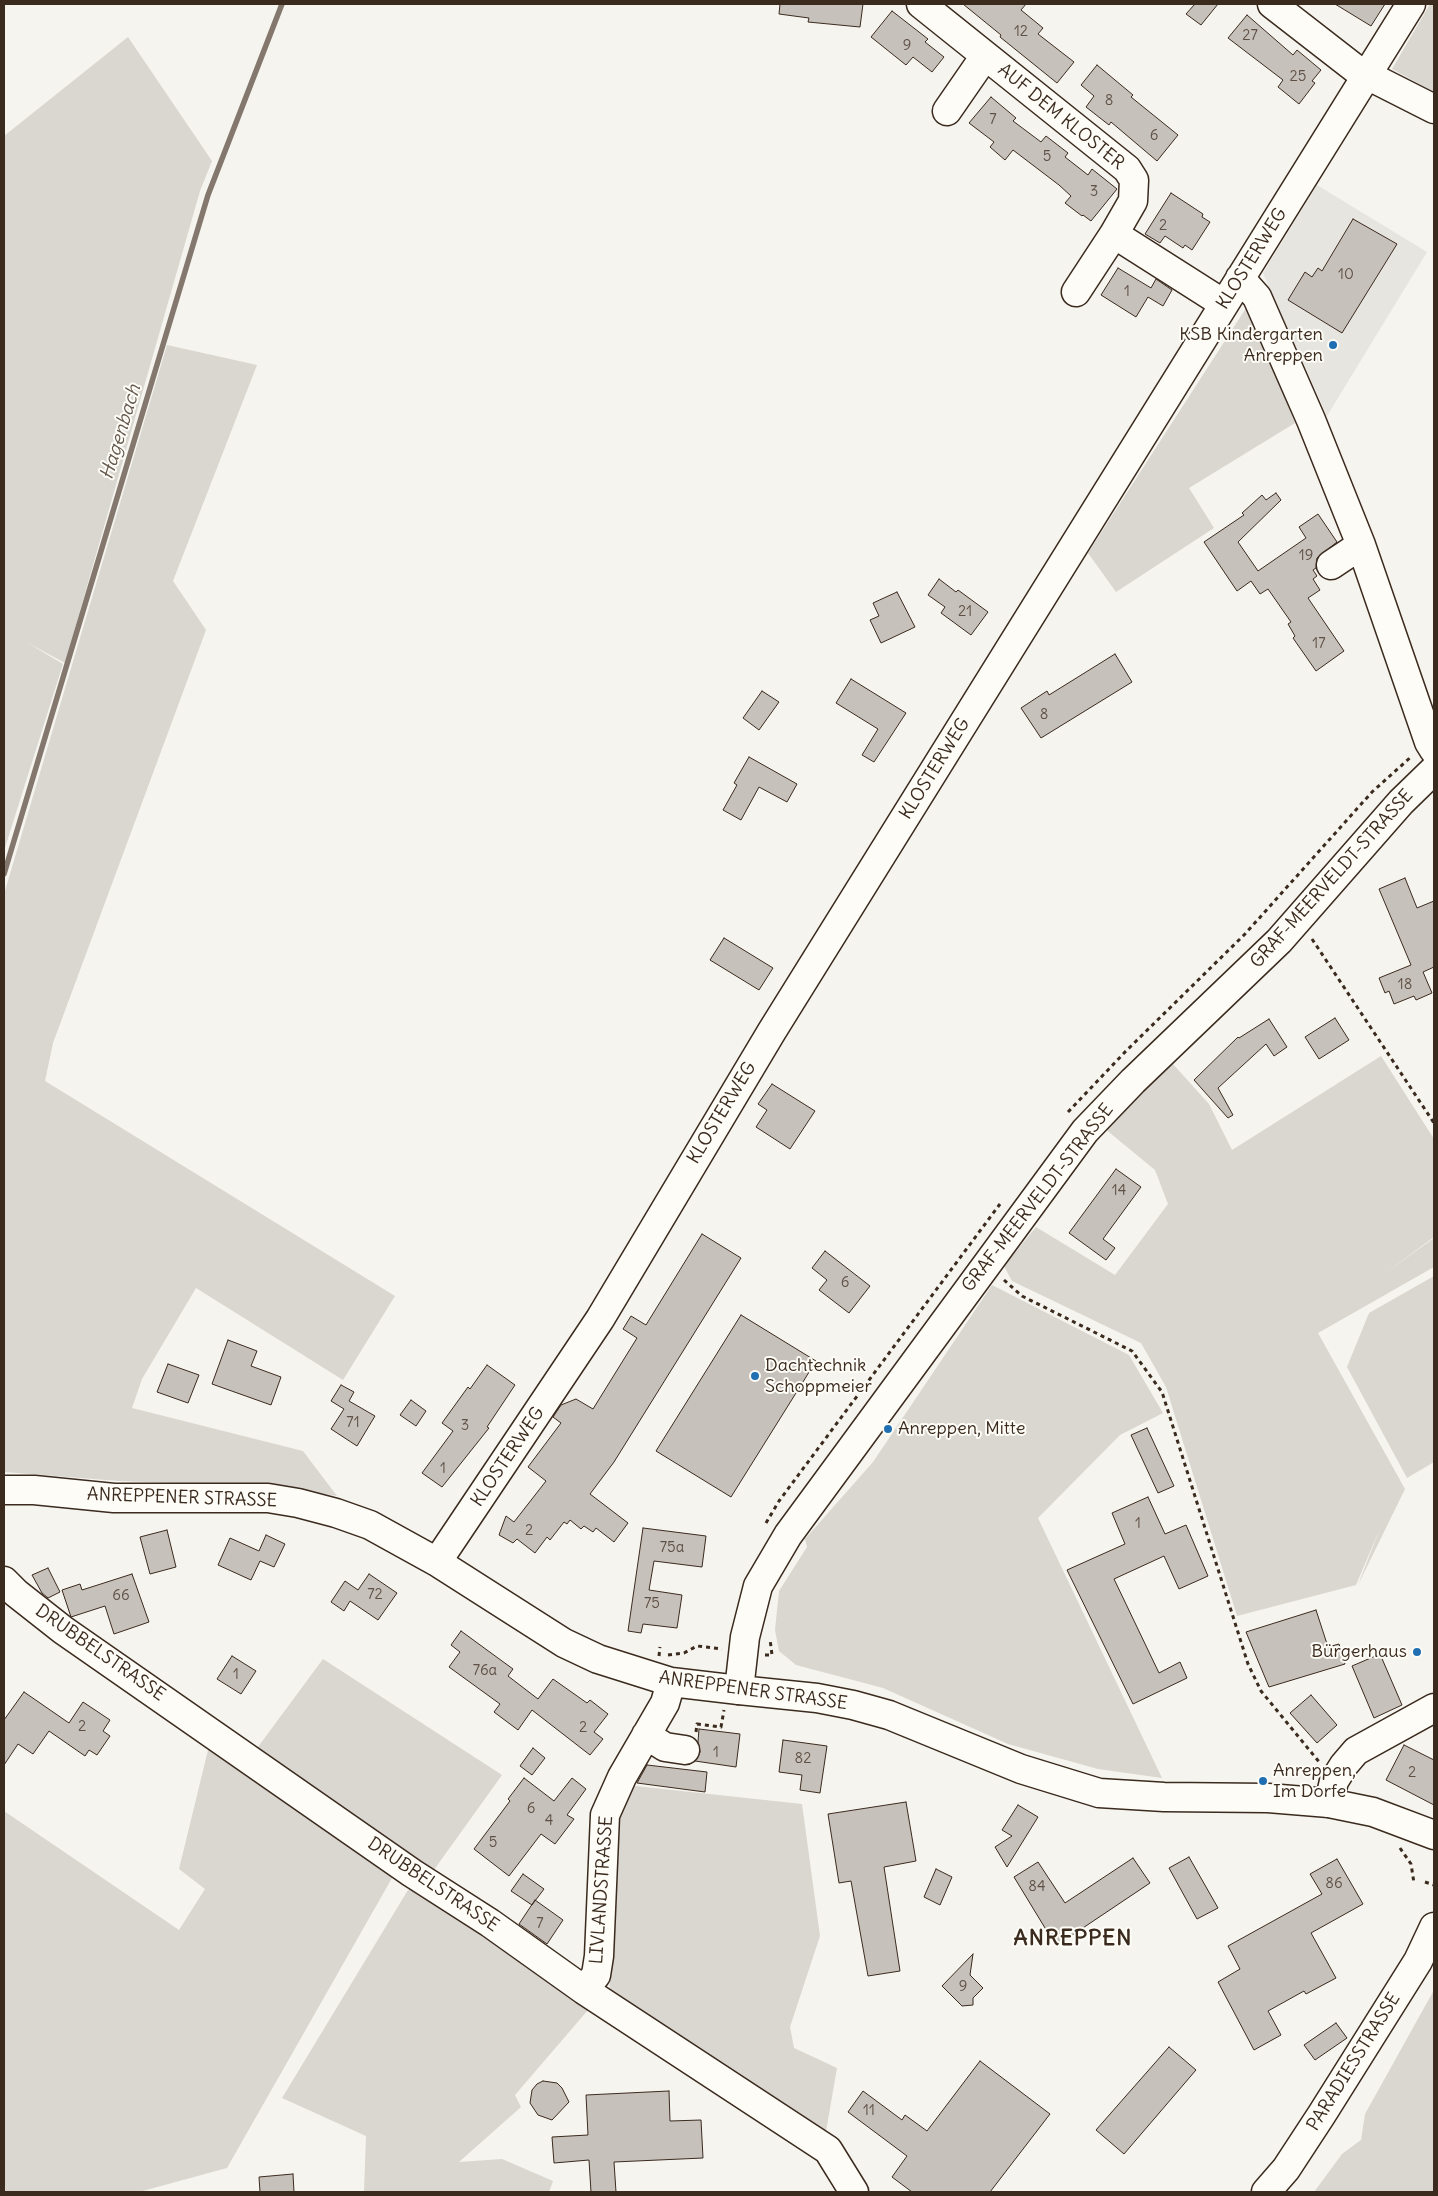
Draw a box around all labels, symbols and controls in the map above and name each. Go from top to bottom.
house number: 12 [1014,23,1028,41]
house number: 27 [1242,27,1258,45]
house number: 9 [903,37,911,55]
street label: AUF DEM KLOSTER [994,59,1128,175]
house number: 25 [1290,68,1306,86]
house number: 8 [1105,92,1113,110]
house number: 7 [989,111,997,129]
house number: 6 [1150,127,1158,145]
house number: 5 [1043,148,1051,166]
house number: 3 [1090,183,1098,201]
street label: KLOSTERWEG [1212,204,1292,314]
house number: 2 [1159,217,1167,235]
house number: 10 [1338,266,1354,284]
house number: 1 [1124,283,1130,301]
place label: KSB Kindergarten Anreppen [1179,324,1323,366]
marker: KSB Kindergarten Anreppen [1327,339,1339,351]
water label: Hagenbach [96,382,146,482]
house number: 19 [1299,547,1313,565]
house number: 21 [958,603,972,621]
house number: 17 [1312,635,1326,653]
house number: 8 [1040,706,1048,724]
street label: KLOSTERWEG [895,714,975,824]
street label: GRAF-MEERVELDT-STRASSE [1246,785,1418,973]
house number: 18 [1398,976,1412,994]
street label: KLOSTERWEG [683,1058,761,1168]
street label: GRAF-MEERVELDT-STRASSE [958,1100,1118,1296]
house number: 14 [1112,1182,1126,1200]
house number: 6 [841,1274,849,1292]
place label: Dachtechnik Schoppmeier [765,1355,872,1398]
marker: Dachtechnik Schoppmeier [749,1370,761,1382]
street label: KLOSTERWEG [467,1403,549,1511]
house number: 71 [346,1414,360,1432]
house number: 3 [461,1417,469,1435]
place label: Anreppen, Mitte [898,1418,1025,1440]
marker: Anreppen, Mitte [882,1423,894,1435]
house number: 1 [440,1460,446,1478]
street label: ANREPPENER STRASSE [87,1484,277,1512]
house number: 1 [1135,1515,1141,1533]
house number: 2 [525,1522,533,1540]
house number: 75a [660,1539,684,1557]
house number: 72 [367,1586,383,1604]
house number: 66 [112,1587,130,1605]
house number: 75 [644,1595,660,1613]
street label: DRUBBELSTRASSE [31,1600,169,1706]
place label: Bürgerhaus [1311,1641,1407,1663]
marker: Bürgerhaus [1411,1646,1423,1658]
house number: 76a [473,1662,497,1680]
house number: 1 [233,1666,239,1684]
street label: ANREPPENER STRASSE [657,1667,849,1715]
house number: 2 [78,1718,86,1736]
house number: 2 [579,1719,587,1737]
house number: 1 [713,1744,719,1762]
house number: 82 [795,1750,811,1768]
place label: Anreppen, Im Dorfe [1273,1760,1356,1802]
house number: 2 [1408,1764,1416,1782]
marker: Anreppen, Im Dorfe [1257,1775,1269,1787]
house number: 6 [527,1800,535,1818]
house number: 4 [545,1812,553,1830]
street label: LIVLANDSTRASSE [586,1815,618,1965]
street label: DRUBBELSTRASSE [363,1833,503,1937]
house number: 5 [489,1834,497,1852]
house number: 86 [1325,1875,1343,1893]
house number: 84 [1028,1878,1046,1896]
house number: 7 [536,1915,544,1933]
district label: ANREPPEN [1013,1926,1133,1952]
house number: 9 [959,1978,967,1996]
street label: PARADIESSTRASSE [1303,1989,1405,2135]
house number: 11 [863,2102,875,2120]

